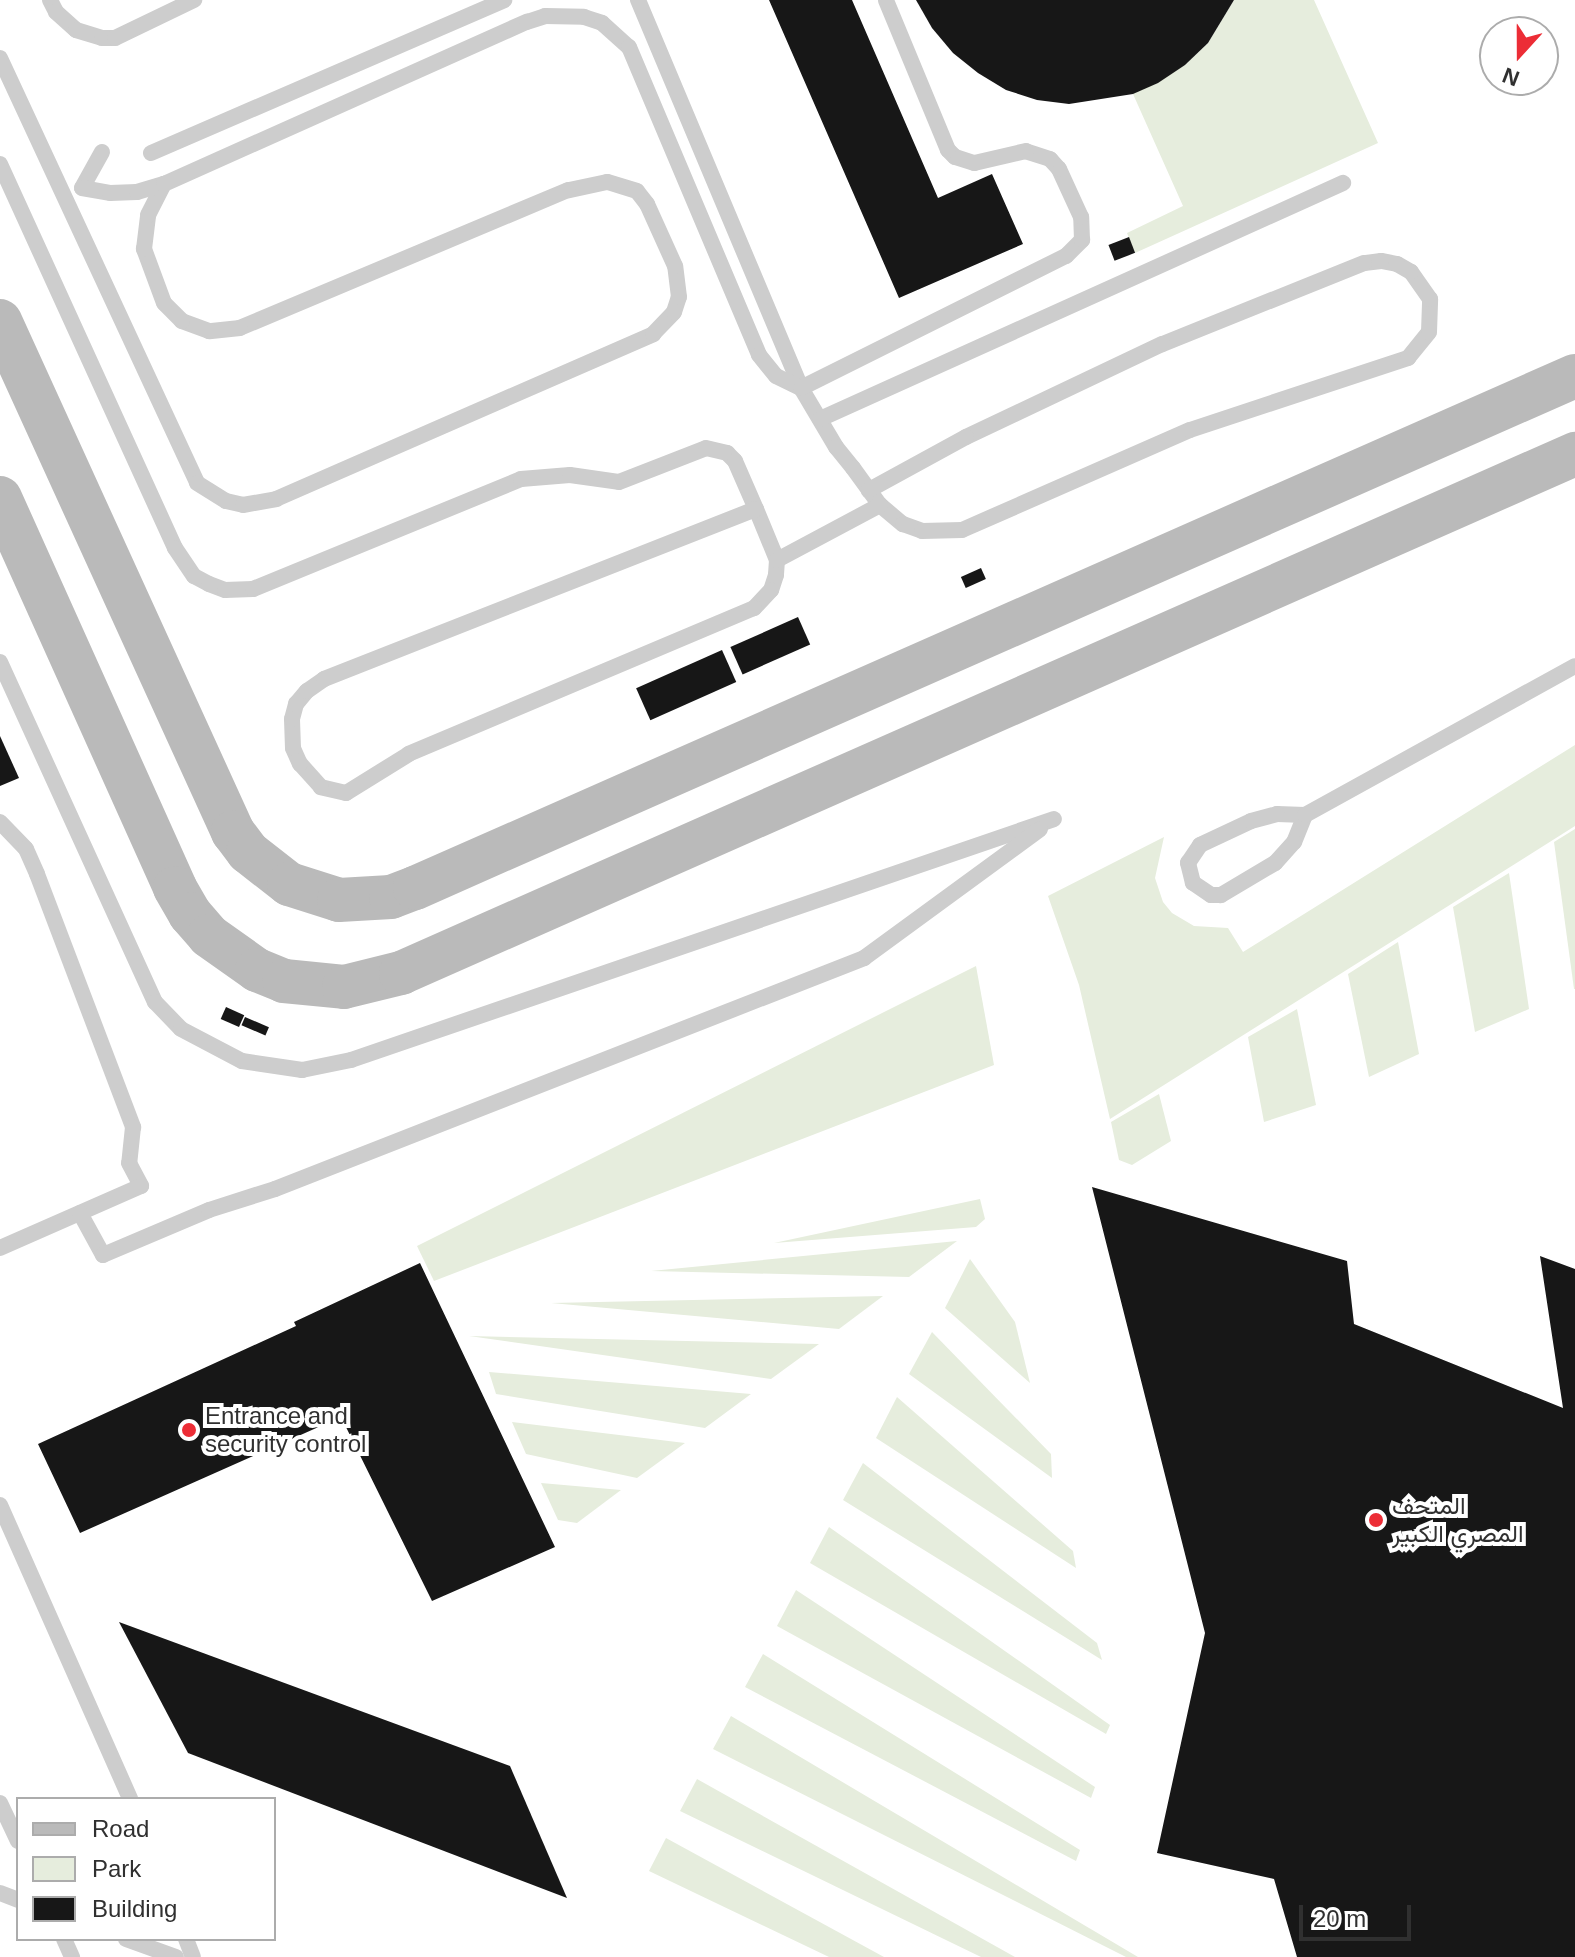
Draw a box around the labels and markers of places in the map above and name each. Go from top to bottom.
place label: Entrance and security control [205,1402,366,1458]
marker: Entrance and security control [180,1421,198,1439]
place label: المتحف المصري الكبير [1392,1492,1524,1548]
marker: المتحف المصري الكبير [1367,1511,1385,1529]

